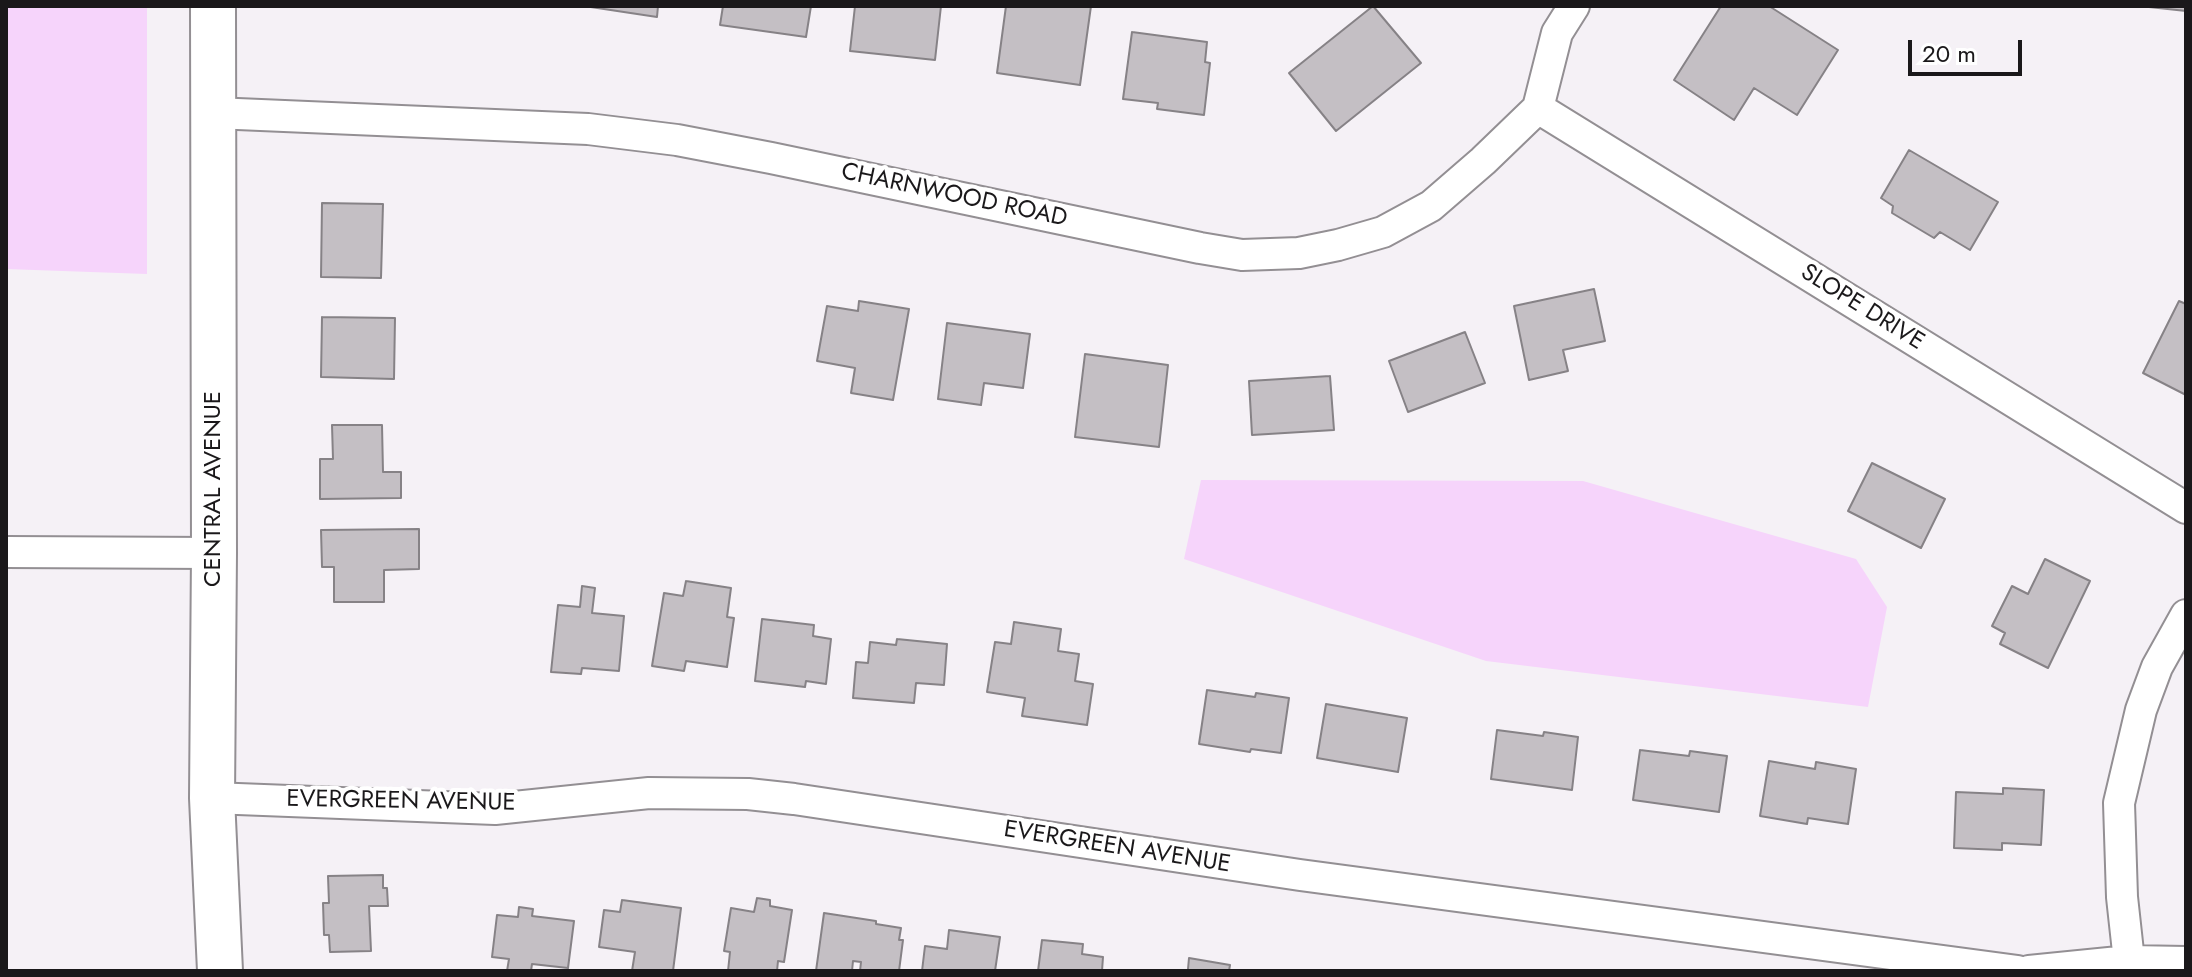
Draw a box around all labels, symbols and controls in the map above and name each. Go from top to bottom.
scale bar [1912,24,2026,74]
text: 20 m [1922,36,1976,71]
street label: CHARNWOOD ROAD [838,158,1070,234]
street label: SLOPE DRIVE [1795,259,1929,357]
street label: CENTRAL AVENUE [200,391,228,587]
street label: EVERGREEN AVENUE [286,786,516,818]
street label: EVERGREEN AVENUE [1002,816,1232,880]

